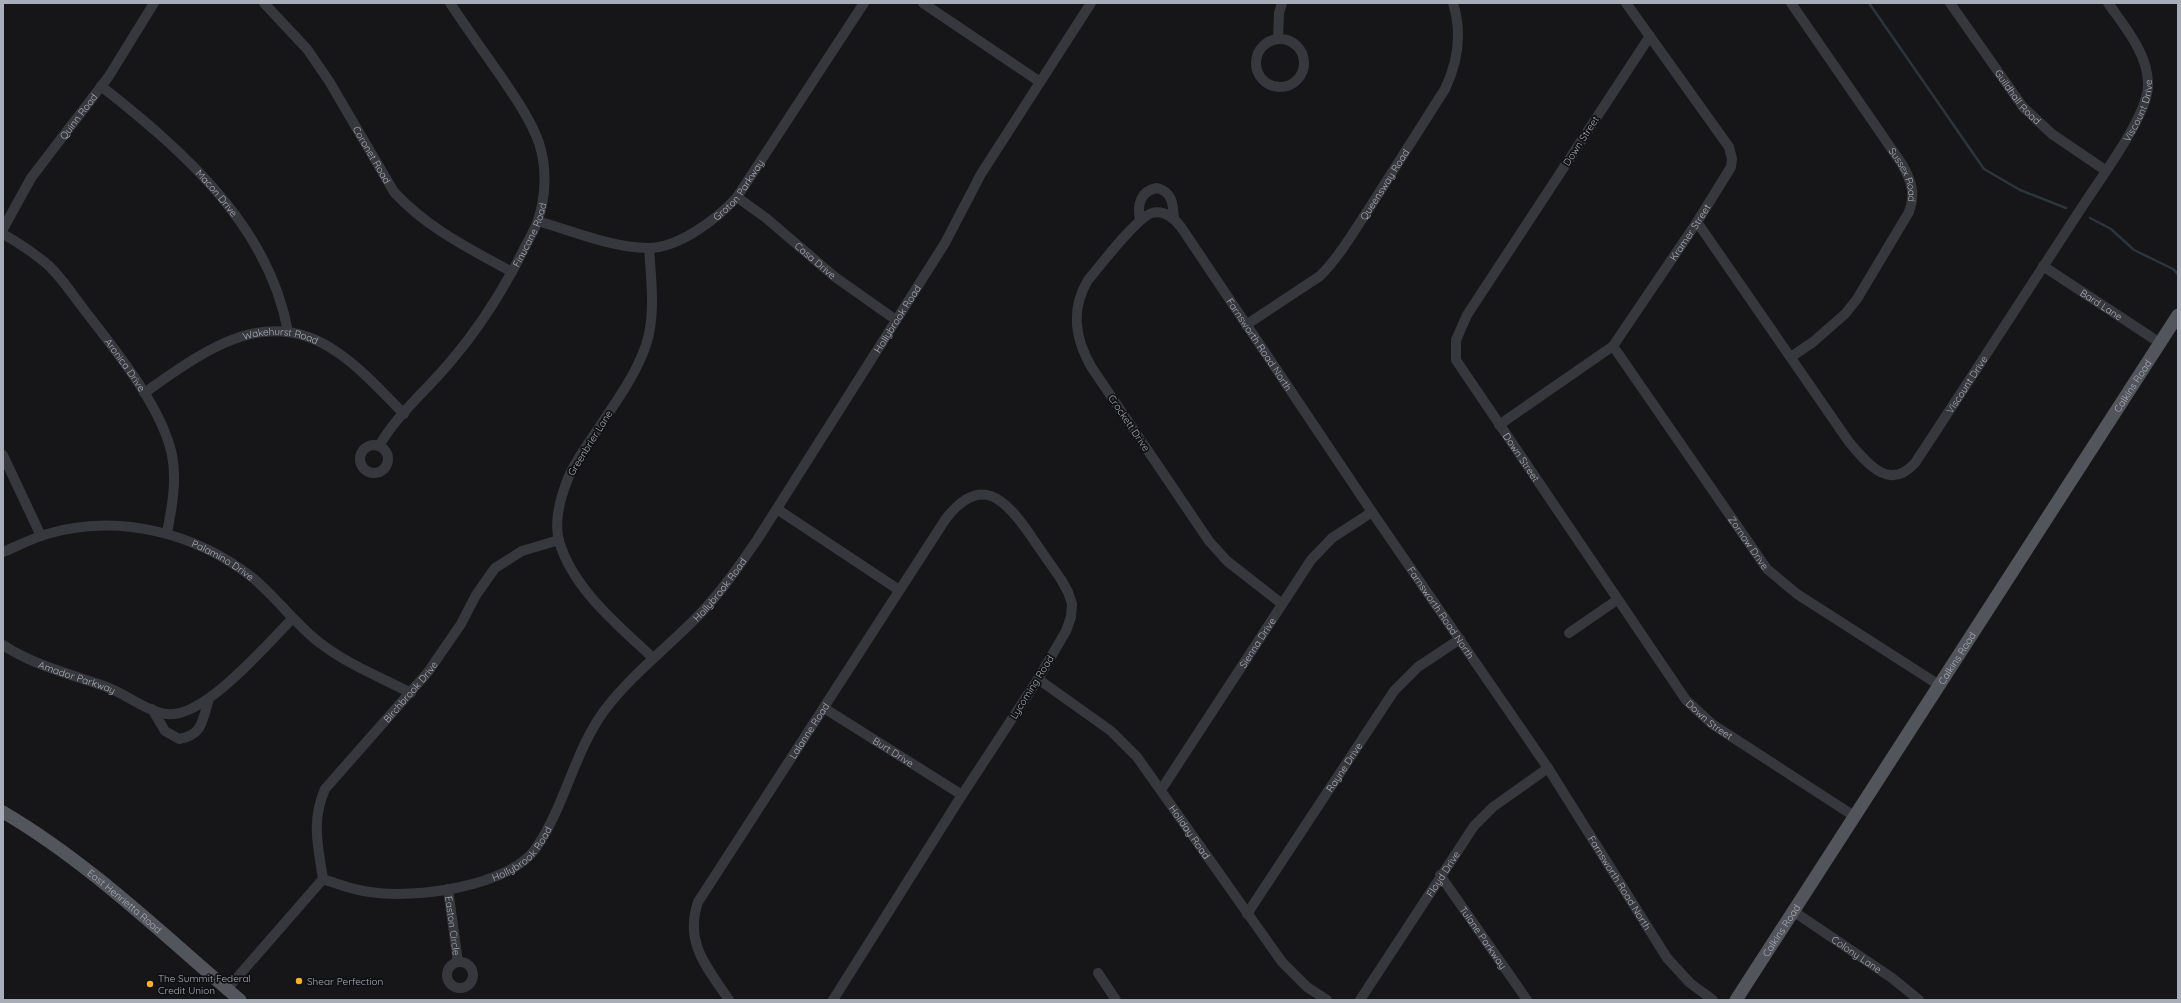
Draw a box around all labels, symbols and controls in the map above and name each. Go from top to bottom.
street label: Guildhall Road [1992,67,2044,127]
street label: Viscount Drive [2120,79,2155,144]
street label: Quinn Road [56,91,100,142]
street label: Down Street [1560,113,1602,168]
street label: Coronet Road [350,123,394,186]
street label: Sussex Road [1886,145,1919,202]
street label: Queensway Road [1357,146,1412,222]
street label: Groton Parkway [710,157,766,223]
street label: Macon Drive [193,166,241,219]
street label: Finucane Road [509,201,549,269]
street label: Kramer Street [1666,201,1713,263]
street label: Casa Drive [792,239,839,282]
street label: Hollybrook Road [871,282,923,355]
street label: Bard Lane [2078,286,2125,323]
street label: Farnsworth Road North [1224,295,1295,393]
street label: Wakehurst Road [241,325,321,347]
street label: Aronica Drive [102,335,149,394]
street label: Viscount Drive [1943,353,1990,416]
street label: Calkins Road [2110,357,2154,415]
street label: Crockett Drive [1105,392,1153,454]
street label: Greenbrier Lane [565,408,616,478]
street label: Down Street [1500,430,1543,485]
street label: Zornow Drive [1726,513,1772,572]
street label: Palamino Drive [190,537,257,583]
street label: Hollybrook Road [690,555,749,624]
street label: Farnsworth Road North [1405,564,1477,661]
street label: Sienna Drive [1236,614,1279,670]
street label: Calkins Road [1935,629,1979,687]
street label: Lycoming Road [1007,653,1057,721]
street label: Amador Parkway [37,657,118,697]
street label: Birchbrook Drive [380,658,440,725]
street label: Down Street [1683,697,1736,743]
street label: Lalanne Road [786,700,832,761]
street label: Burt Drive [870,734,917,770]
street label: Rayne Drive [1323,739,1365,794]
street label: Holiday Road [1166,802,1213,861]
street label: Hollybrook Road [490,824,554,884]
street label: Farnsworth Road North [1585,833,1654,932]
street label: Floyd Drive [1423,848,1463,899]
street label: East Henrietta Road [85,866,165,936]
street label: Easton Circle [443,895,464,956]
street label: Calkins Road [1759,901,1803,959]
street label: Tulane Parkway [1457,903,1510,971]
street label: Colony Lane [1829,933,1885,976]
place label: The Summit Federal Credit Union [158,972,251,997]
place label: Shear Perfection [307,975,383,988]
marker: Shear Perfection [294,976,304,986]
marker: The Summit Federal Credit Union [145,979,155,989]

